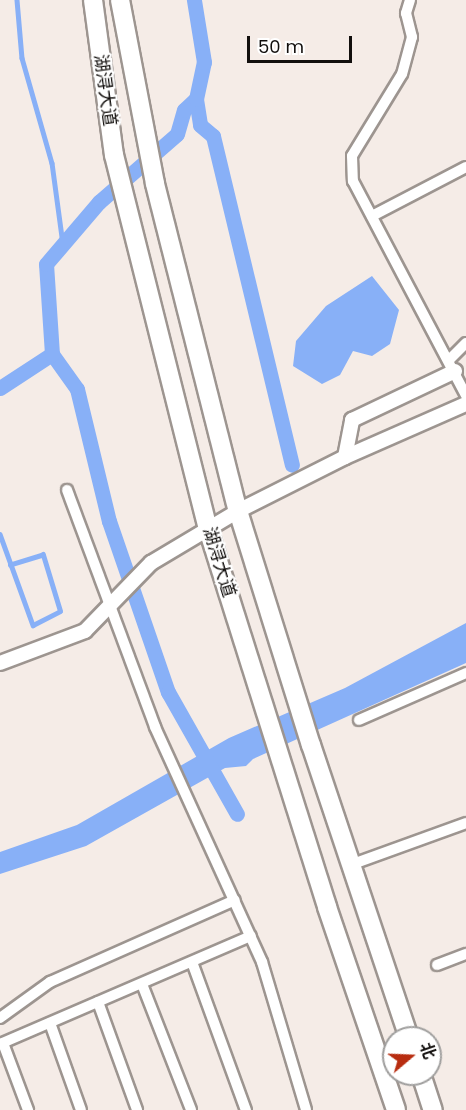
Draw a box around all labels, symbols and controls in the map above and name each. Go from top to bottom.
scale bar [250,24,355,62]
text: 50 m [258,34,304,59]
street label: 湖浔大道 [89,53,121,127]
street label: 湖浔大道 [198,524,240,600]
north arrow [382,1026,442,1086]
text: 北 [414,1039,441,1062]

